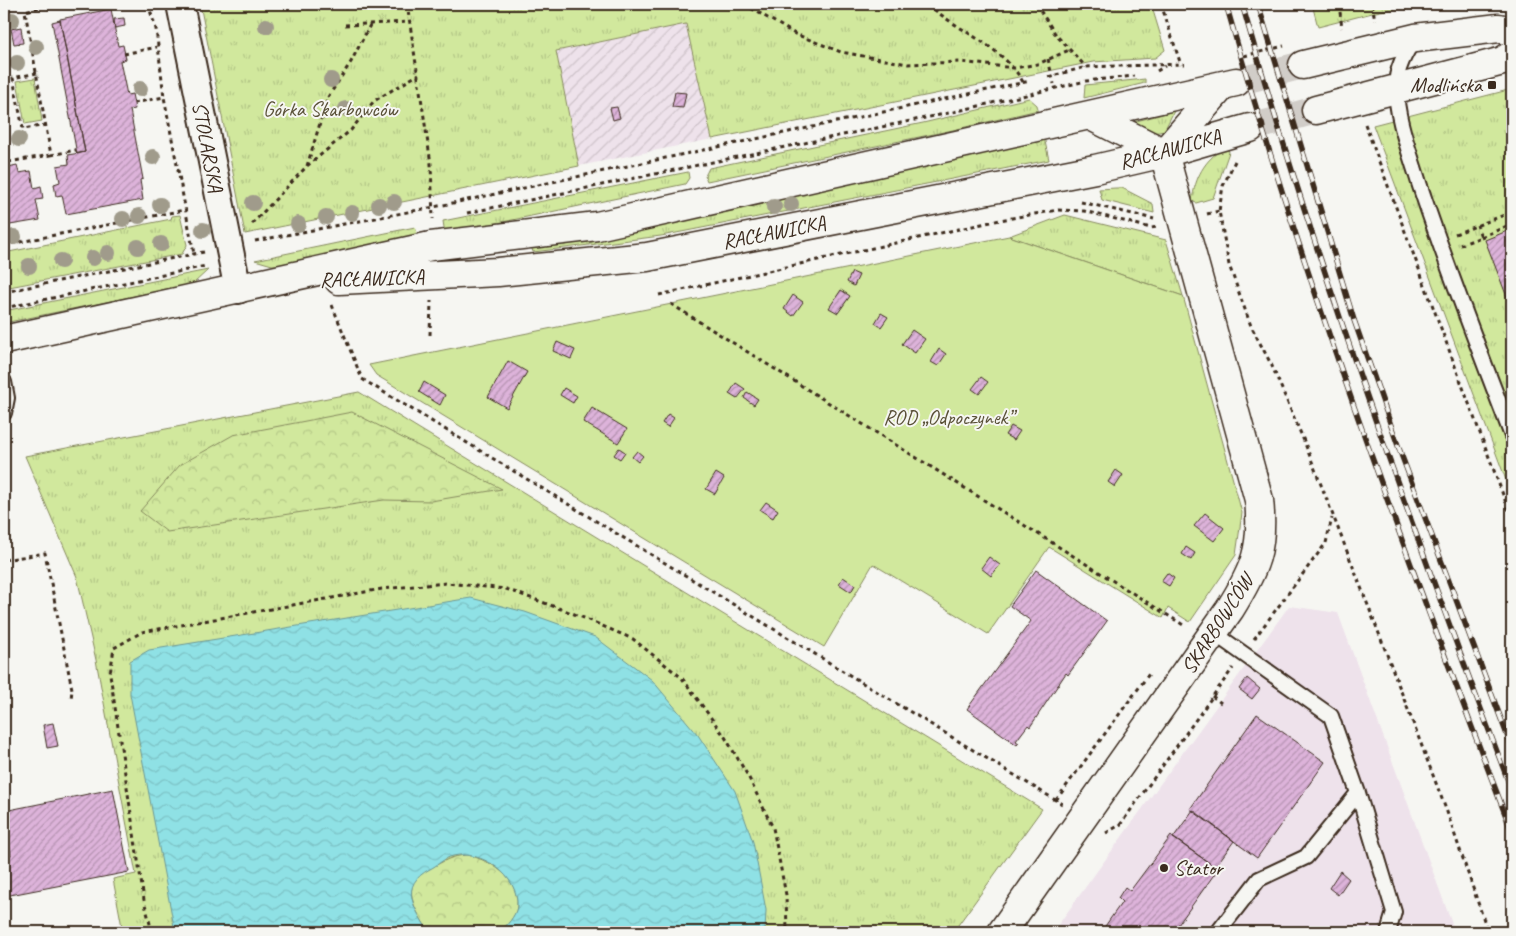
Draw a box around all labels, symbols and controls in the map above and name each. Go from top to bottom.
place label: Modlińska [1410,72,1484,98]
marker: Modlińska [1486,79,1498,91]
park label: Górka Skarbowców [263,96,399,122]
street label: STOLARSKA [187,100,230,195]
street label: RACŁAWICKA [1116,123,1224,175]
street label: RACŁAWICKA [720,209,828,255]
street label: RACŁAWICKA [319,263,425,293]
park label: ROD „Odpoczynek” [883,404,1017,430]
street label: SKARBOWCÓW [1175,566,1261,679]
place label: Stator [1174,855,1224,881]
marker: Stator [1158,862,1170,874]

